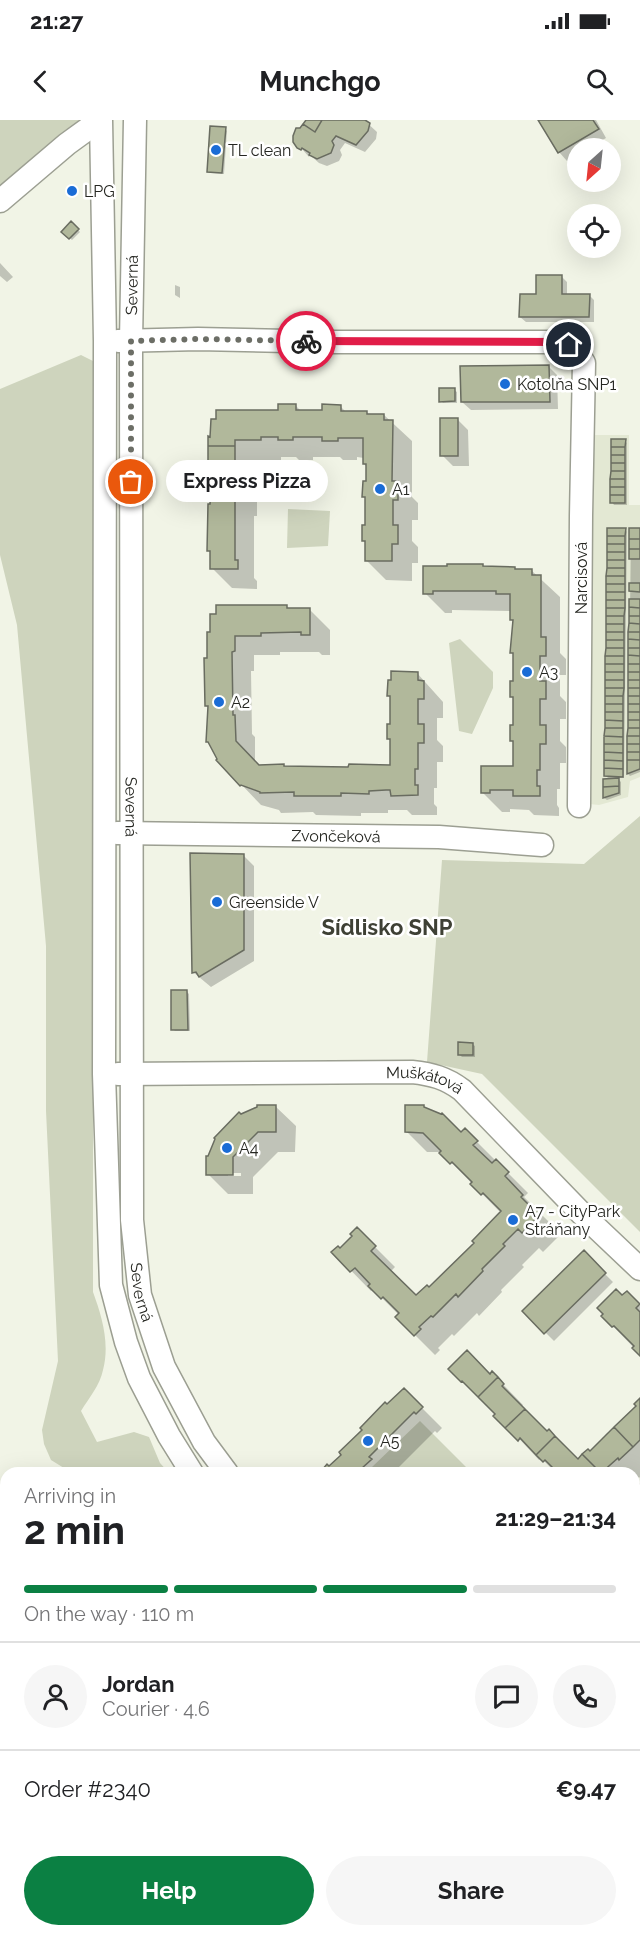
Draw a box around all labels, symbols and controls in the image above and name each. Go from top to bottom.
text: 21:27 [30,8,83,34]
icon: back [24,65,57,98]
icon: search [583,65,616,98]
text: Munchgo [259,66,381,97]
north arrow [567,138,621,192]
map controls [567,138,621,258]
place label: TL clean [228,141,291,160]
marker: TL clean [209,143,223,157]
place label: LPG [84,182,115,201]
marker: LPG [65,184,79,198]
button: locate [567,204,621,258]
street label: Severná [122,255,142,315]
courier [276,311,336,371]
pin [543,319,594,370]
icon: bike [290,325,323,358]
icon: home [552,328,585,361]
place label: Kotolňa SNP1 [517,375,616,394]
marker: Kotolňa SNP1 [498,377,512,391]
pin [105,456,156,507]
callout: Express Pizza [167,461,329,503]
icon: bag [114,465,147,498]
text: Express Pizza [183,469,311,493]
place label: A1 [392,480,410,499]
marker: A1 [373,482,387,496]
street label: Narcisová [572,542,591,614]
place label: A3 [539,663,558,682]
marker: A3 [520,665,534,679]
place label: A2 [231,693,250,712]
marker: A2 [212,695,226,709]
street label: Severná [122,777,141,837]
street label: Zvončeková [291,826,381,846]
place label: Greenside V [229,893,319,912]
marker: Greenside V [210,895,224,909]
district label: Sídlisko SNP [321,914,453,940]
street label: Muškátová [386,1062,467,1098]
place label: A4 [239,1139,259,1158]
marker: A4 [220,1141,234,1155]
place label: A7 - CityPark Stráňany [525,1202,621,1239]
marker: A7 - CityPark Stráňany [506,1213,520,1227]
street label: Severná [127,1262,158,1324]
place label: A5 [380,1432,400,1451]
marker: A5 [361,1434,375,1448]
text: Arriving in [24,1484,116,1508]
text: 21:29–21:34 [495,1505,616,1531]
text: 2 min [24,1507,125,1553]
text: On the way · 110 m [24,1602,194,1626]
button: person [24,1665,87,1728]
button: chat [475,1665,538,1728]
button: phone [553,1665,616,1728]
text: Jordan [102,1671,174,1697]
text: Courier · 4.6 [102,1697,210,1721]
text: Order #2340 [24,1776,151,1802]
text: €9.47 [556,1776,616,1802]
button: Help [24,1856,314,1925]
button: Share [326,1856,616,1925]

